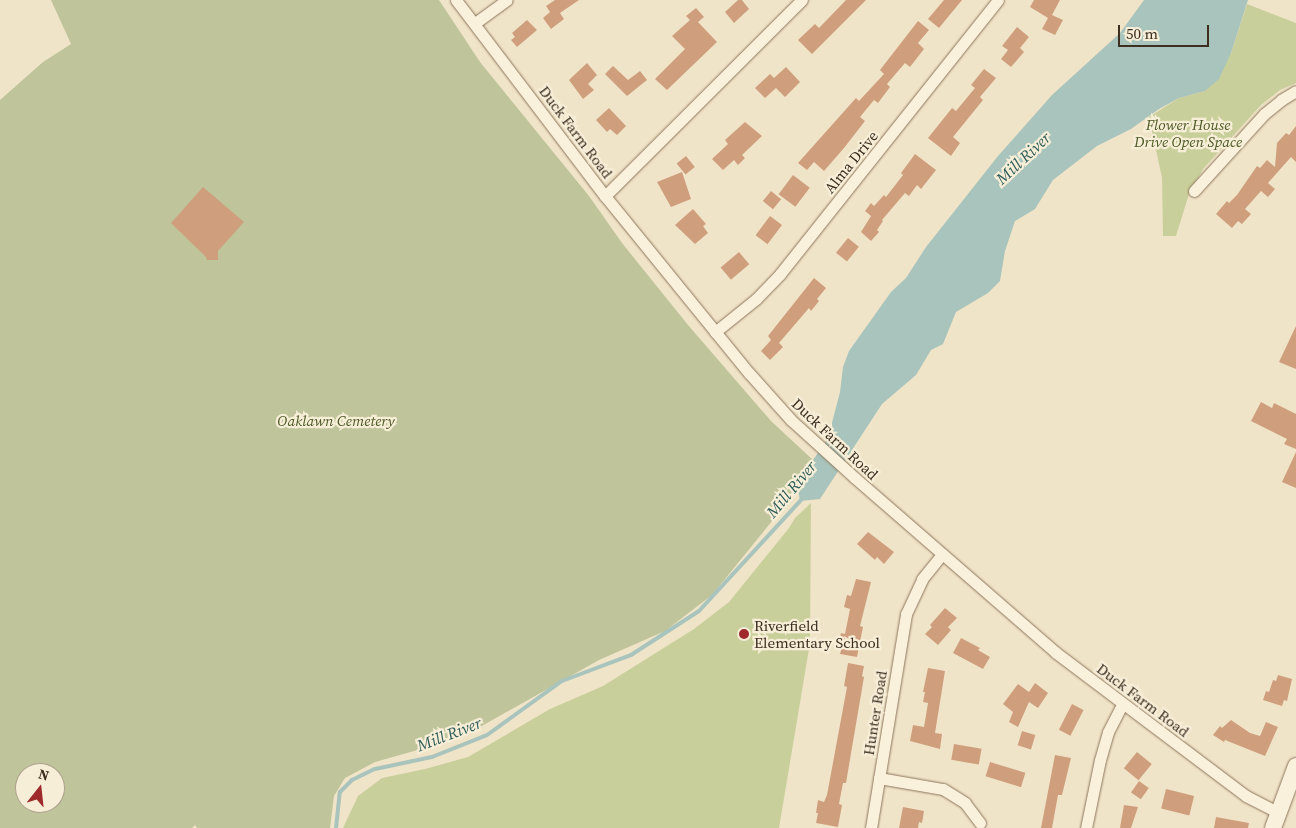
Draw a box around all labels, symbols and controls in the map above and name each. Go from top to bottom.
scale bar [1121,15,1212,47]
text: 50 m [1126,23,1158,44]
street label: Duck Farm Road [535,82,617,182]
park label: Flower House Drive Open Space [1134,115,1242,150]
street label: Alma Drive [820,127,882,197]
water label: Mill River [992,128,1054,188]
street label: Duck Farm Road [788,395,882,483]
park label: Oaklawn Cemetery [277,412,395,430]
water label: Mill River [762,457,820,521]
place label: Riverfield Elementary School [754,616,880,651]
marker: Riverfield Elementary School [738,628,750,640]
street label: Duck Farm Road [1093,659,1193,741]
street label: Hunter Road [859,669,891,757]
water label: Mill River [414,713,484,755]
north arrow [15,763,65,813]
text: N [36,764,52,786]

